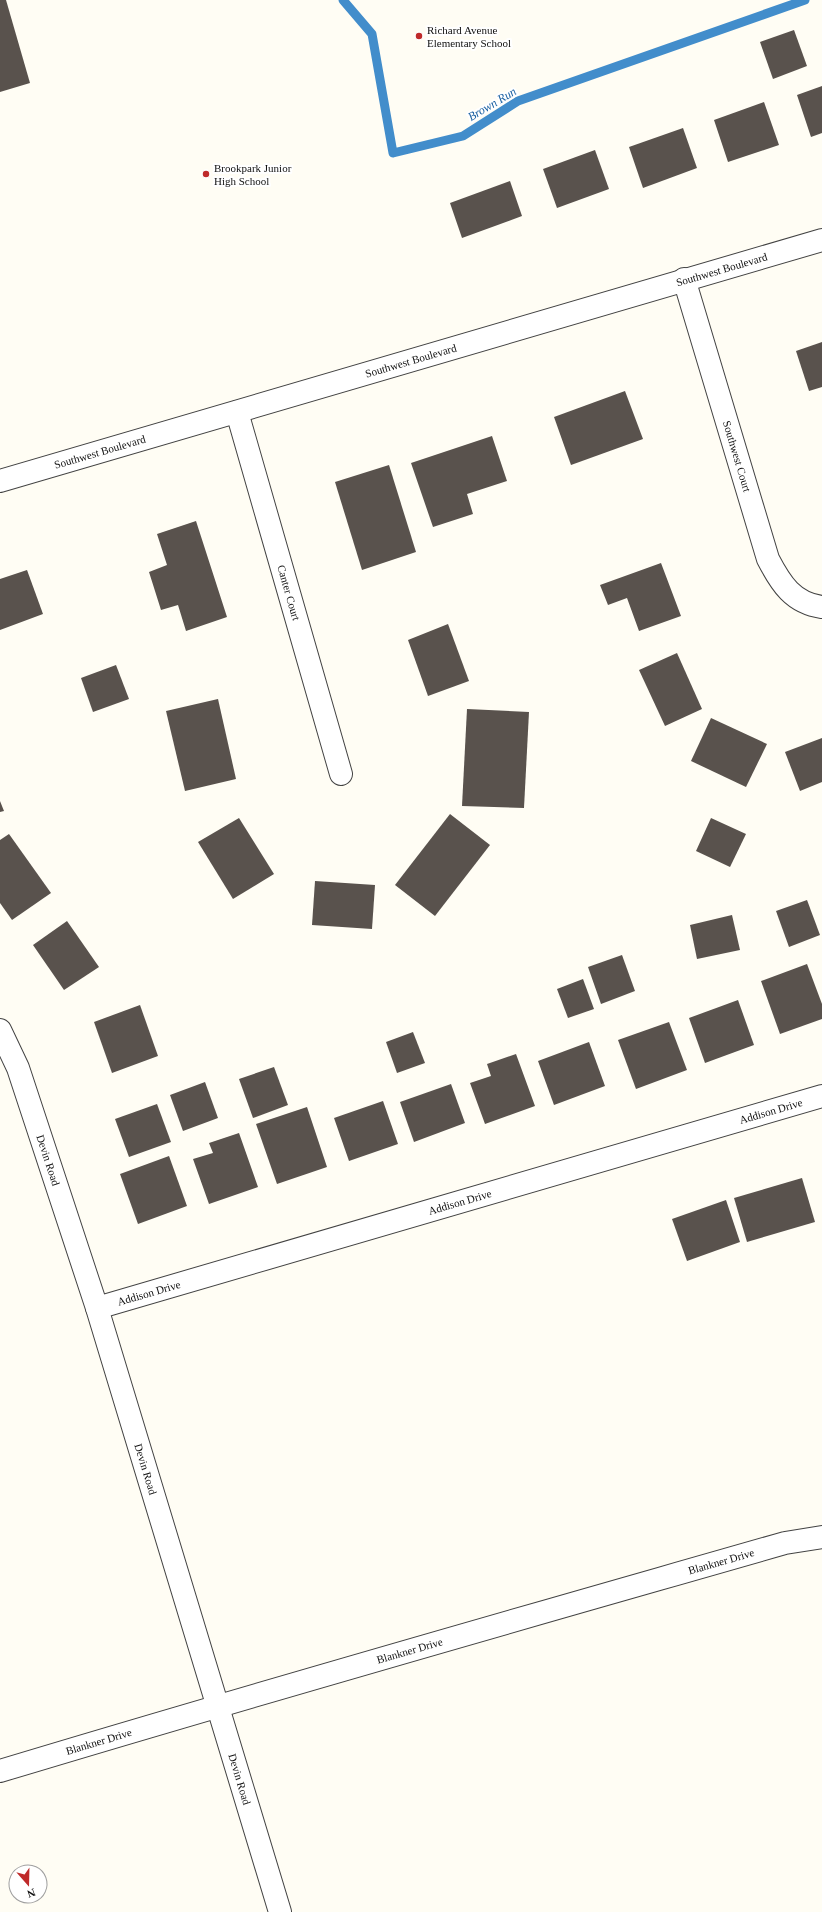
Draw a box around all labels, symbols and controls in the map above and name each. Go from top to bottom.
place label: Richard Avenue Elementary School [427,24,511,49]
marker: Richard Avenue Elementary School [414,31,424,41]
water label: Brown Run [465,84,519,124]
place label: Brookpark Junior High School [214,162,292,187]
marker: Brookpark Junior High School [201,169,211,179]
street label: Southwest Boulevard [675,250,769,288]
street label: Southwest Boulevard [364,341,458,380]
street label: Southwest Court [721,419,753,493]
street label: Southwest Boulevard [53,433,147,471]
street label: Canter Court [275,564,303,622]
street label: Addison Drive [738,1096,804,1126]
street label: Devin Road [34,1133,62,1188]
street label: Addison Drive [427,1187,493,1217]
street label: Addison Drive [116,1278,182,1308]
street label: Devin Road [132,1442,159,1497]
street label: Blankner Drive [687,1546,756,1576]
street label: Blankner Drive [375,1635,444,1666]
street label: Blankner Drive [64,1726,133,1757]
street label: Devin Road [226,1752,253,1807]
north arrow [8,1864,48,1904]
text: N [26,1886,37,1900]

